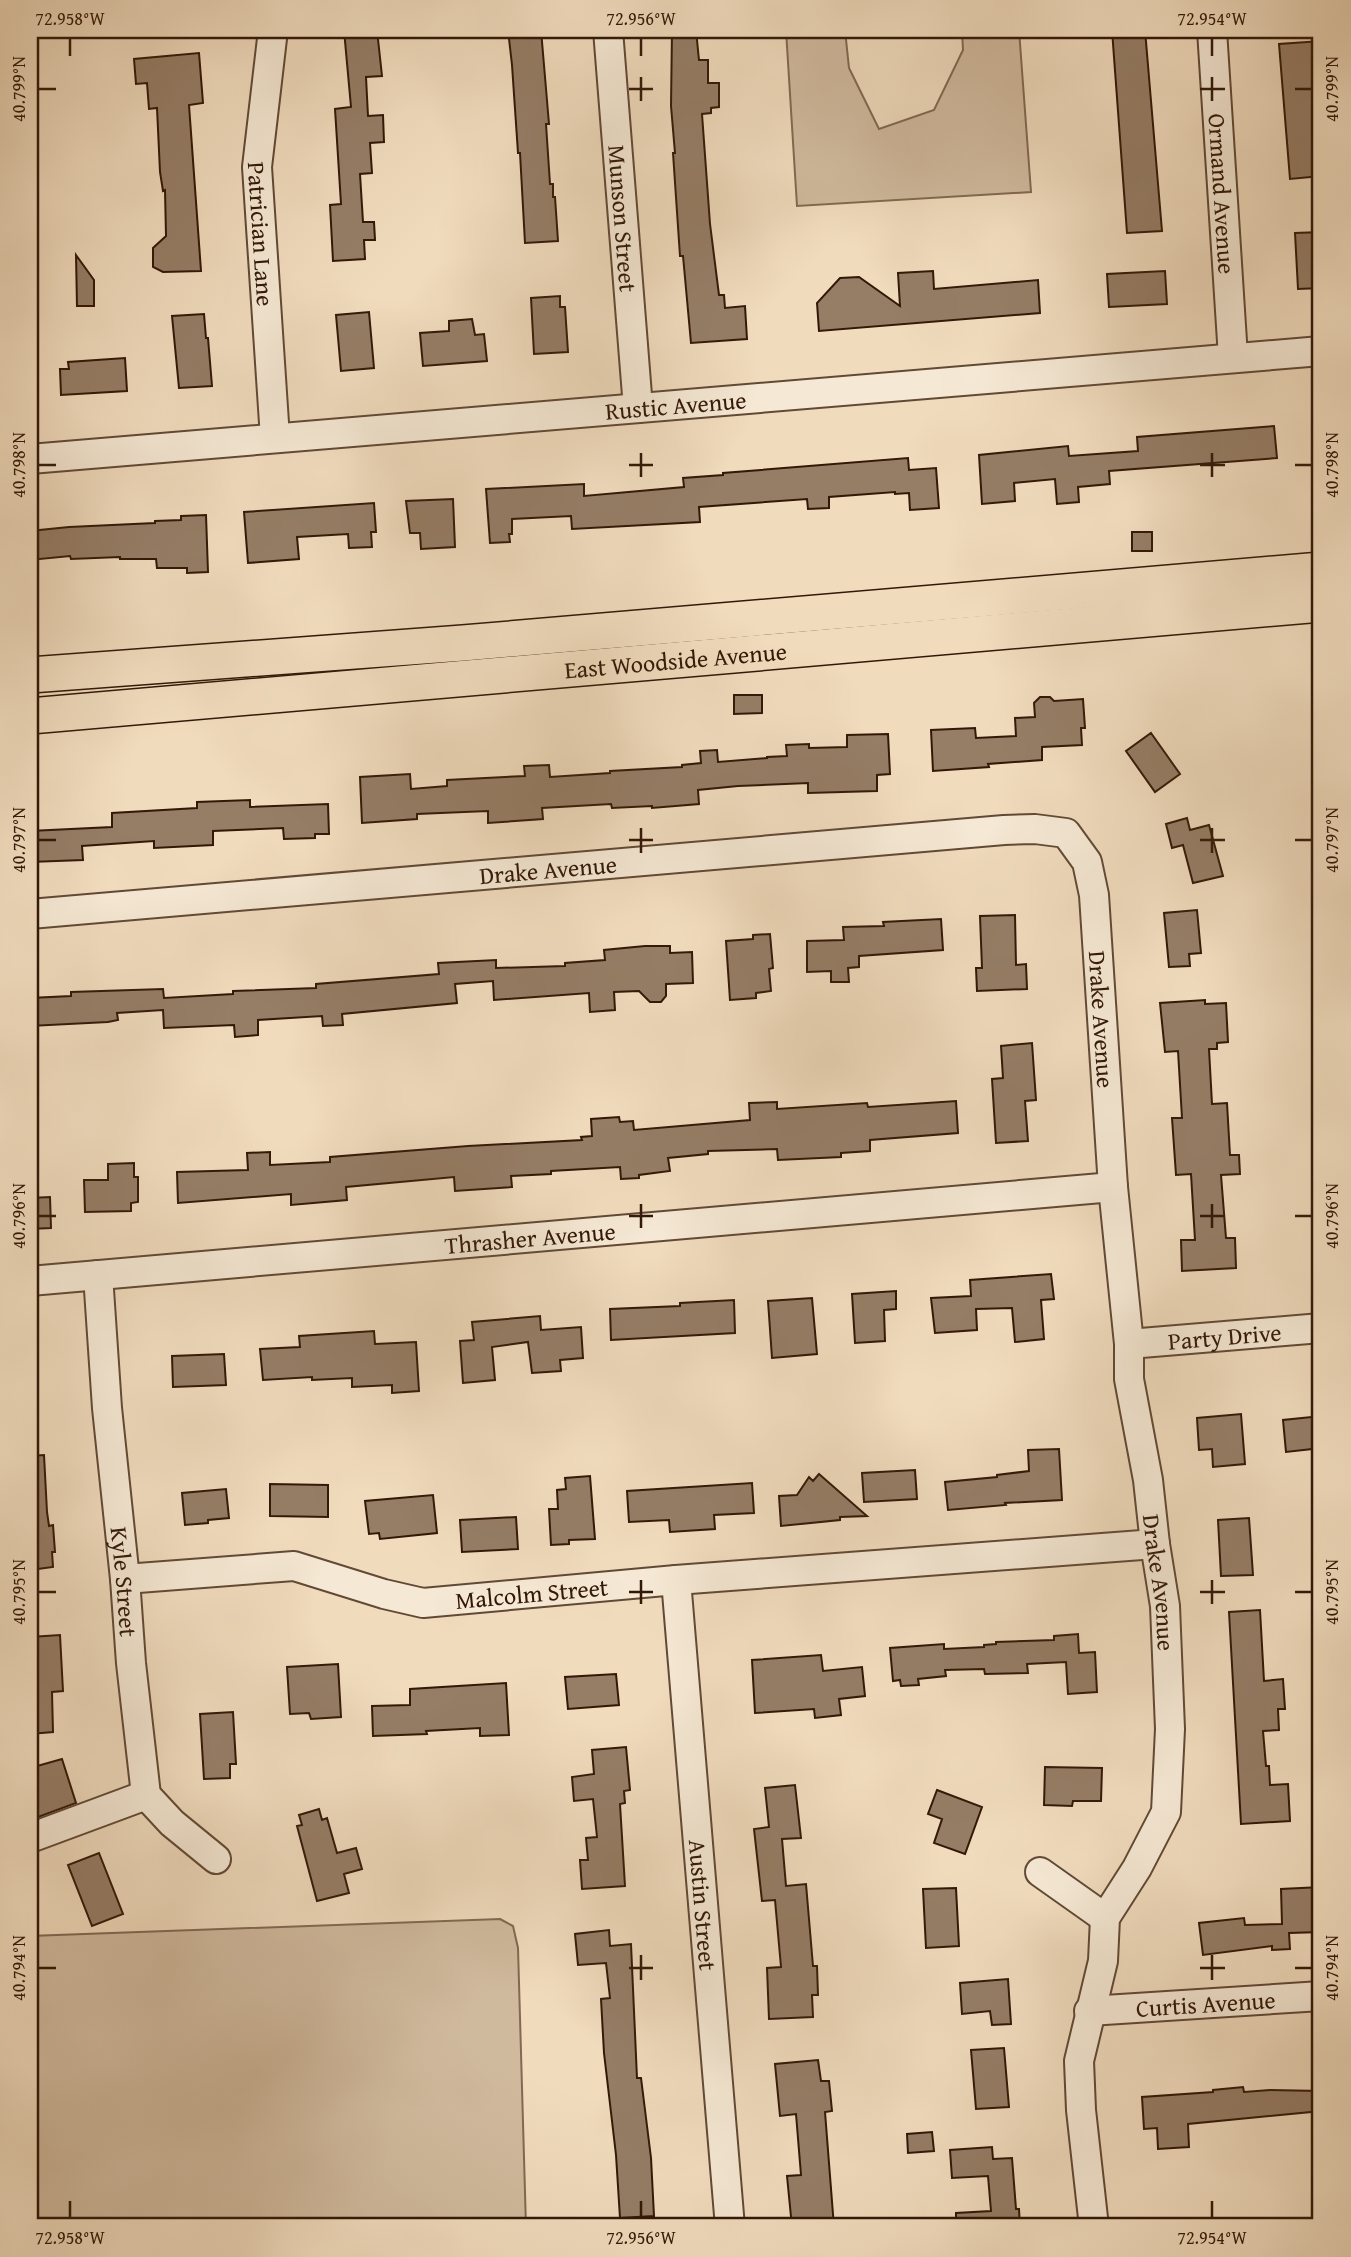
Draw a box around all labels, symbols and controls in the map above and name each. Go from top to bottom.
text: 72.958°W [35,5,105,32]
text: 72.956°W [606,5,676,32]
text: 72.954°W [1177,5,1247,32]
text: 40.799°N [5,56,32,122]
text: 40.799°N [1318,56,1345,122]
street label: Ormand Avenue [1200,112,1245,275]
street label: Munson Street [600,144,646,294]
street label: Patrician Lane [239,161,284,307]
street label: Rustic Avenue [604,382,748,428]
text: 40.798°N [5,432,32,498]
text: 40.798°N [1318,432,1345,498]
street label: East Woodside Avenue [563,633,788,687]
text: 40.797°N [5,807,32,873]
text: 40.797°N [1318,807,1345,873]
street label: Drake Avenue [478,846,618,893]
street label: Drake Avenue [1080,949,1124,1089]
text: 40.796°N [5,1183,32,1249]
text: 40.796°N [1318,1183,1345,1249]
street label: Thrasher Avenue [443,1213,617,1262]
street label: Party Drive [1167,1314,1283,1358]
street label: Drake Avenue [1134,1512,1184,1652]
street label: Kyle Street [102,1525,147,1638]
text: 40.795°N [5,1559,32,1625]
text: 40.795°N [1318,1559,1345,1625]
street label: Malcolm Street [454,1569,610,1617]
street label: Austin Street [680,1838,726,1973]
text: 40.794°N [5,1935,32,2001]
text: 40.794°N [1318,1935,1345,2001]
street label: Curtis Avenue [1135,1981,1277,2025]
text: 72.958°W [35,2224,105,2251]
text: 72.956°W [606,2224,676,2251]
text: 72.954°W [1177,2224,1247,2251]

